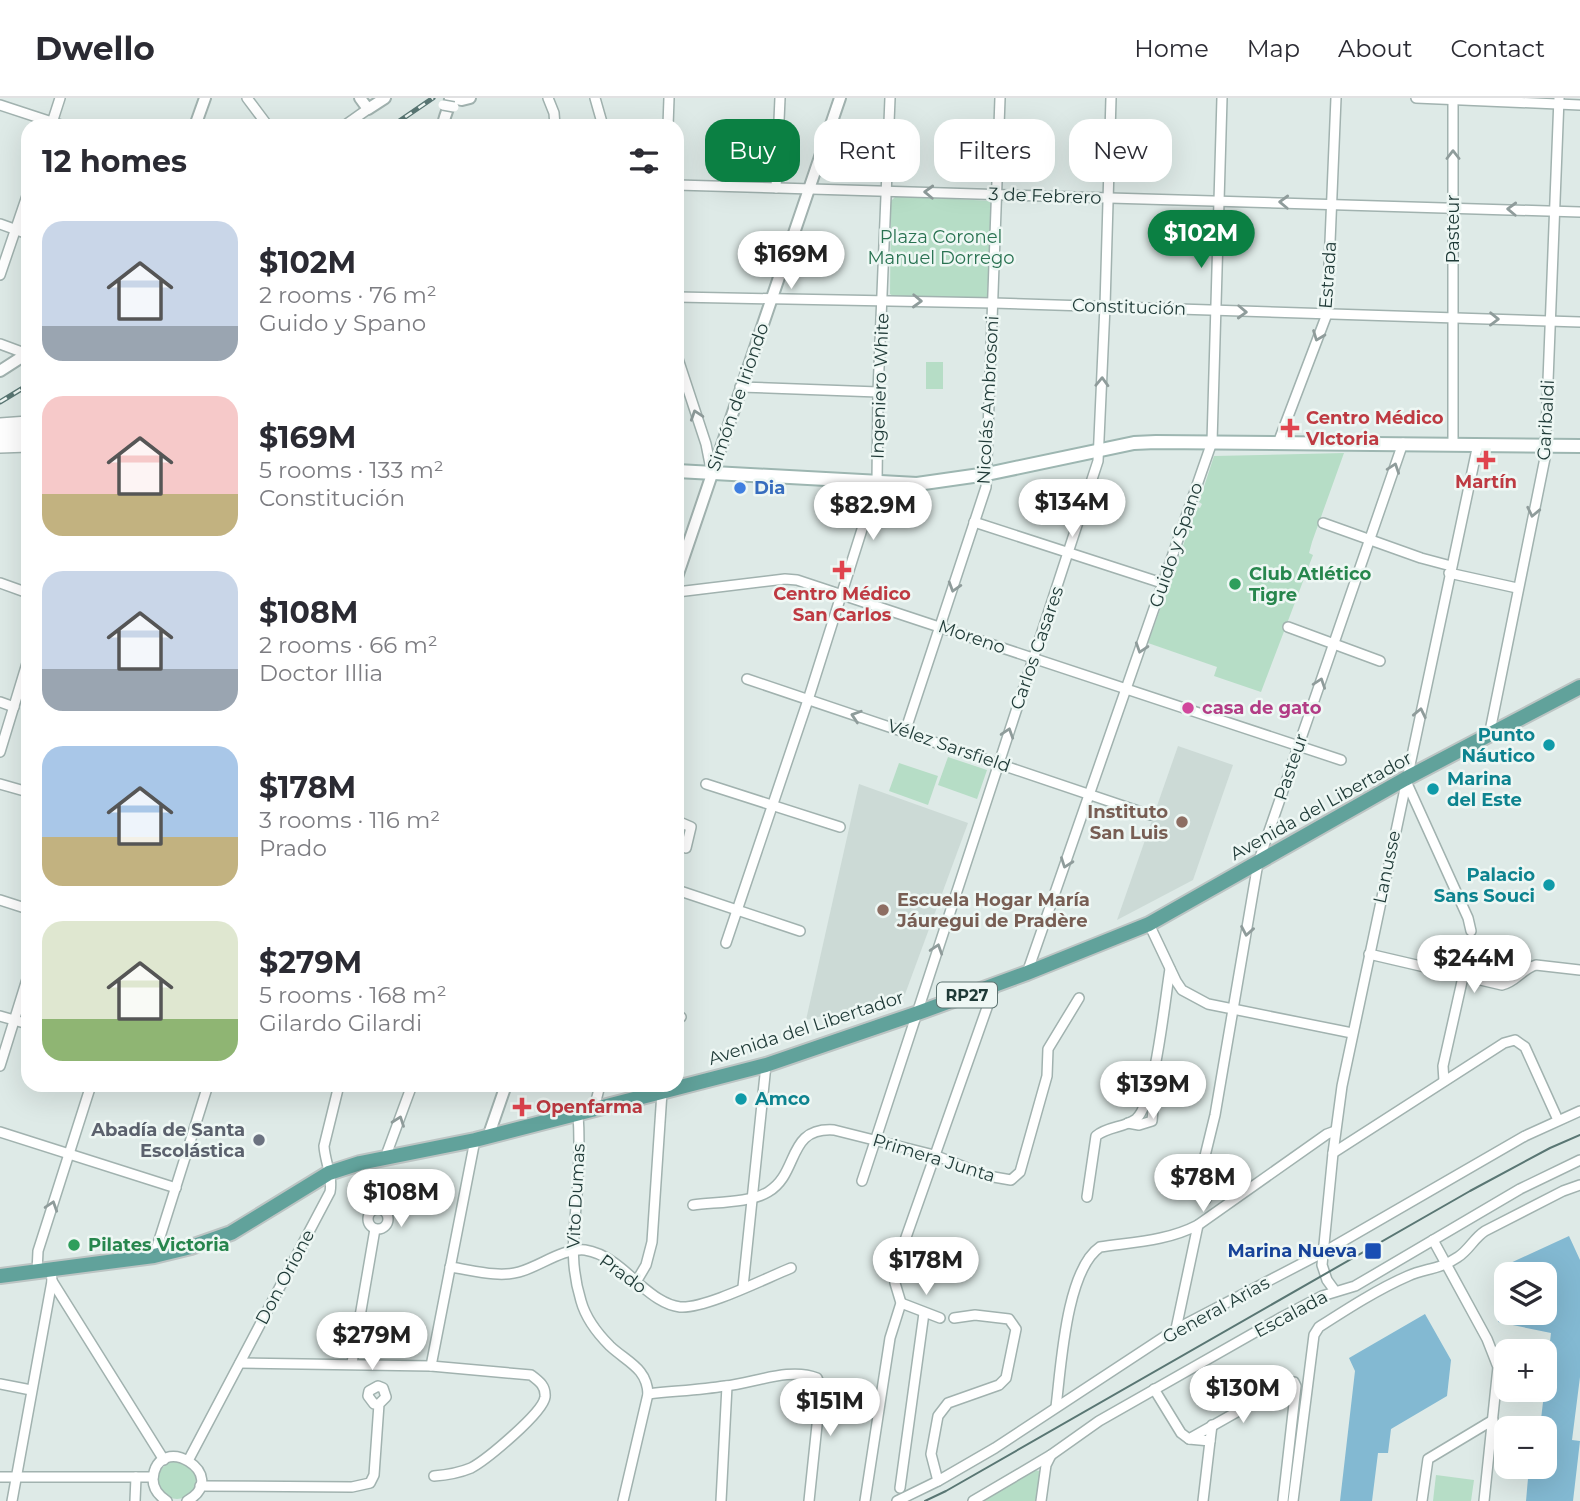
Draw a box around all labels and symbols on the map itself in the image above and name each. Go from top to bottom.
one-way arrow [1445,149,1461,160]
street label: 3 de Febrero [988,183,1102,209]
one-way arrow [923,184,934,199]
street label: Pasteur [1442,194,1464,264]
one-way arrow [1279,195,1290,210]
one-way arrow [1506,202,1517,217]
pin: $102M [1152,211,1250,270]
park label: Plaza Coronel Manuel Dorrego [867,226,1015,269]
pin: $169M [742,232,840,291]
street label: Estrada [1315,240,1341,310]
one-way arrow [912,293,923,308]
street label: Constitución [1072,294,1186,320]
one-way arrow [1237,304,1248,319]
one-way arrow [1489,312,1500,327]
street label: Ingeniero White [866,313,894,459]
street label: Nicolás Ambrosoni [973,315,1003,485]
street label: Simón de Iriondo [702,320,774,474]
one-way arrow [1313,329,1327,341]
one-way arrow [1095,376,1110,387]
street label: Garibaldi [1533,379,1559,461]
place label: Centro Médico VIctoria [1305,407,1444,450]
one-way arrow [690,409,704,421]
marker: Centro Médico VIctoria [1280,418,1300,438]
marker: Martín [1478,452,1494,468]
one-way arrow [1386,462,1400,474]
place label: Martín [1455,471,1517,493]
place label: Dia [754,477,785,499]
marker: Dia [732,480,748,496]
pin: $134M [1023,480,1121,539]
street label: Guido y Spano [1144,480,1208,610]
pin: $82.9M [816,482,930,542]
one-way arrow [1527,506,1542,518]
marker: Centro Médico San Carlos [832,560,852,580]
place label: Club Atlético Tigre [1249,563,1371,606]
marker: Club Atlético Tigre [1227,576,1243,592]
one-way arrow [947,581,962,593]
place label: Centro Médico San Carlos [773,583,911,626]
street label: Carlos Casares [1006,583,1069,713]
street label: Moreno [935,615,1009,659]
one-way arrow [1135,642,1149,654]
one-way arrow [1311,677,1325,689]
place label: casa de gato [1202,697,1322,719]
marker: casa de gato [1180,700,1196,716]
one-way arrow [1411,707,1426,719]
one-way arrow [851,709,863,724]
street label: Vélez Sarsfield [885,715,1013,777]
place label: Punto Náutico [1461,724,1535,767]
one-way arrow [1000,728,1014,740]
street label: Pasteur [1269,731,1313,803]
marker: Punto Náutico [1541,737,1557,753]
street label: Avenida del Libertador [1226,747,1416,865]
place label: Marina del Este [1447,768,1522,811]
marker: Marina del Este [1425,781,1441,797]
place label: Instituto San Luis [1087,801,1168,844]
marker: Instituto San Luis [1174,814,1190,830]
street label: Lanusse [1369,828,1405,905]
one-way arrow [1060,857,1074,869]
place label: Palacio Sans Souci [1434,864,1535,907]
marker: Palacio Sans Souci [1541,877,1557,893]
place label: Escuela Hogar María Jáuregui de Pradère [896,889,1090,932]
marker: Escuela Hogar María Jáuregui de Pradère [875,902,891,918]
one-way arrow [1240,925,1255,937]
pin: $244M [1425,936,1523,995]
one-way arrow [929,944,943,956]
road number: RP27 [937,982,997,1007]
street label: Avenida del Libertador [705,986,907,1070]
pin: $139M [1104,1062,1202,1121]
place label: Amco [754,1088,810,1110]
marker: Amco [733,1091,749,1107]
place label: Openfarma [536,1096,643,1118]
marker: Openfarma [514,1099,530,1115]
one-way arrow [390,1116,404,1128]
place label: Abadía de Santa Escolástica [90,1119,245,1162]
street label: Primera Junta [870,1129,998,1187]
marker: Abadía de Santa Escolástica [251,1132,267,1148]
street label: Vito Dumas [562,1143,590,1249]
pin: $78M [1162,1154,1244,1214]
pin: $108M [352,1170,450,1229]
one-way arrow [44,1201,58,1213]
street label: Don Orione [251,1226,319,1328]
place label: Pilates Victoria [88,1234,230,1256]
marker: Pilates Victoria [66,1237,82,1253]
pin: $178M [877,1238,975,1297]
place label: Marina Nueva [1227,1240,1357,1262]
marker: Marina Nueva [1363,1241,1383,1261]
street label: Prado [595,1249,651,1299]
street label: General Arias [1159,1271,1273,1348]
street label: Escalada [1251,1286,1331,1342]
pin: $279M [323,1312,421,1372]
pin: $130M [1194,1366,1292,1425]
pin: $151M [781,1378,879,1438]

